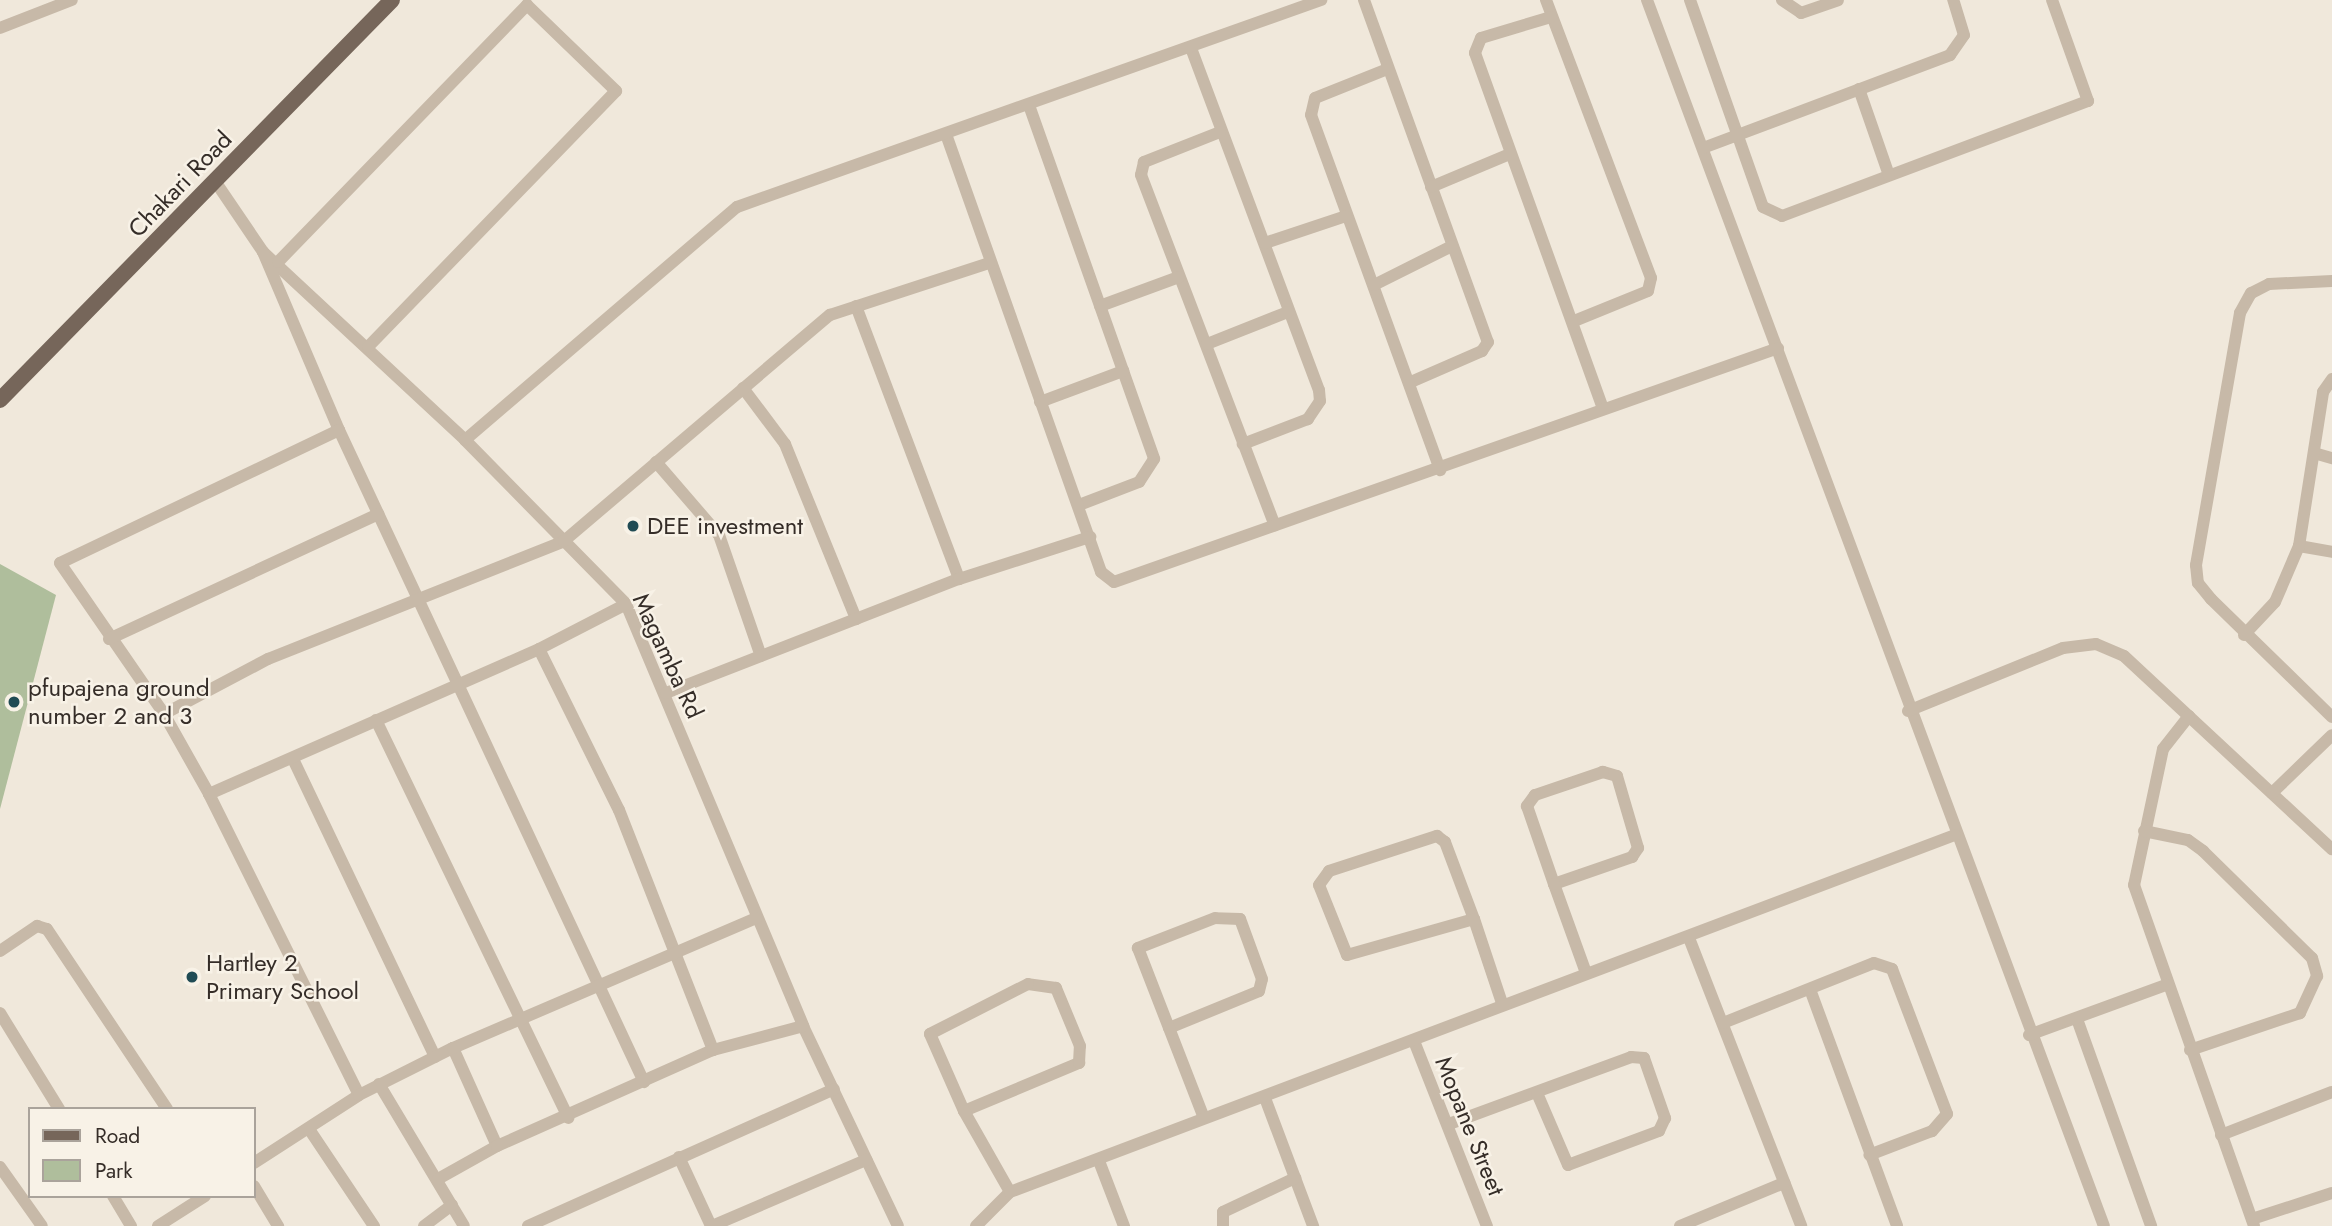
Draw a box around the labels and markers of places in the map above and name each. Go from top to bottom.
place label: DEE investment [647,512,803,540]
marker: DEE investment [625,518,641,534]
place label: pfupajena ground number 2 and 3 [28,674,210,730]
marker: pfupajena ground number 2 and 3 [6,694,22,710]
place label: Hartley 2 Primary School [206,949,359,1005]
marker: Hartley 2 Primary School [184,969,200,985]

